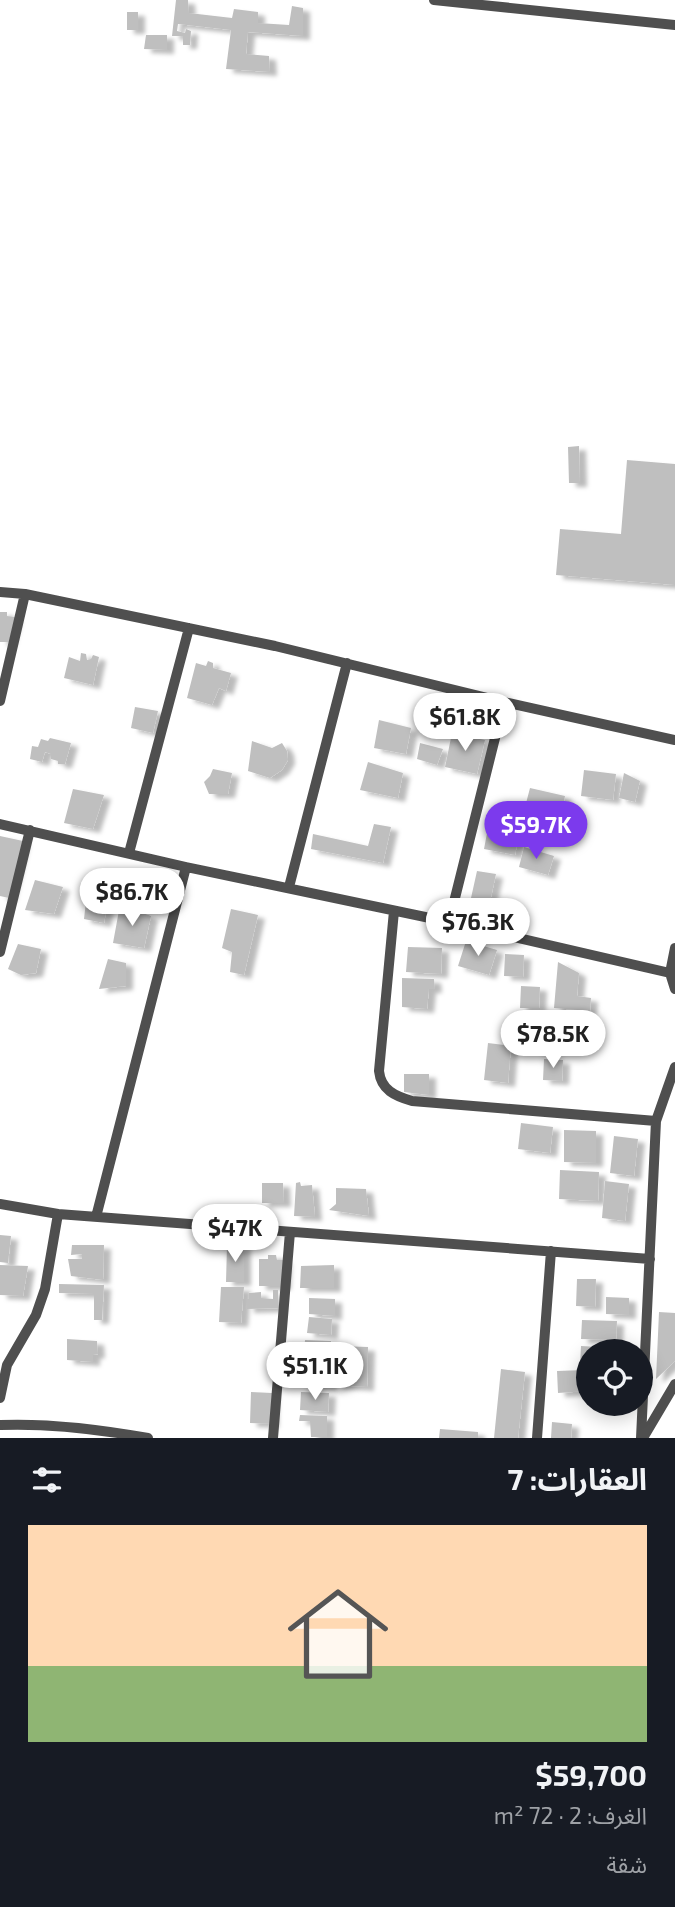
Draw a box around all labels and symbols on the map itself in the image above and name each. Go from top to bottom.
pin: $61.8K [408,694,522,753]
pin: $59.7K [479,802,593,861]
pin: $86.7K [75,869,189,928]
pin: $76.3K [421,898,535,958]
pin: $78.5K [496,1010,610,1070]
pin: $47K [194,1204,276,1264]
pin: $51.1K [258,1342,372,1402]

